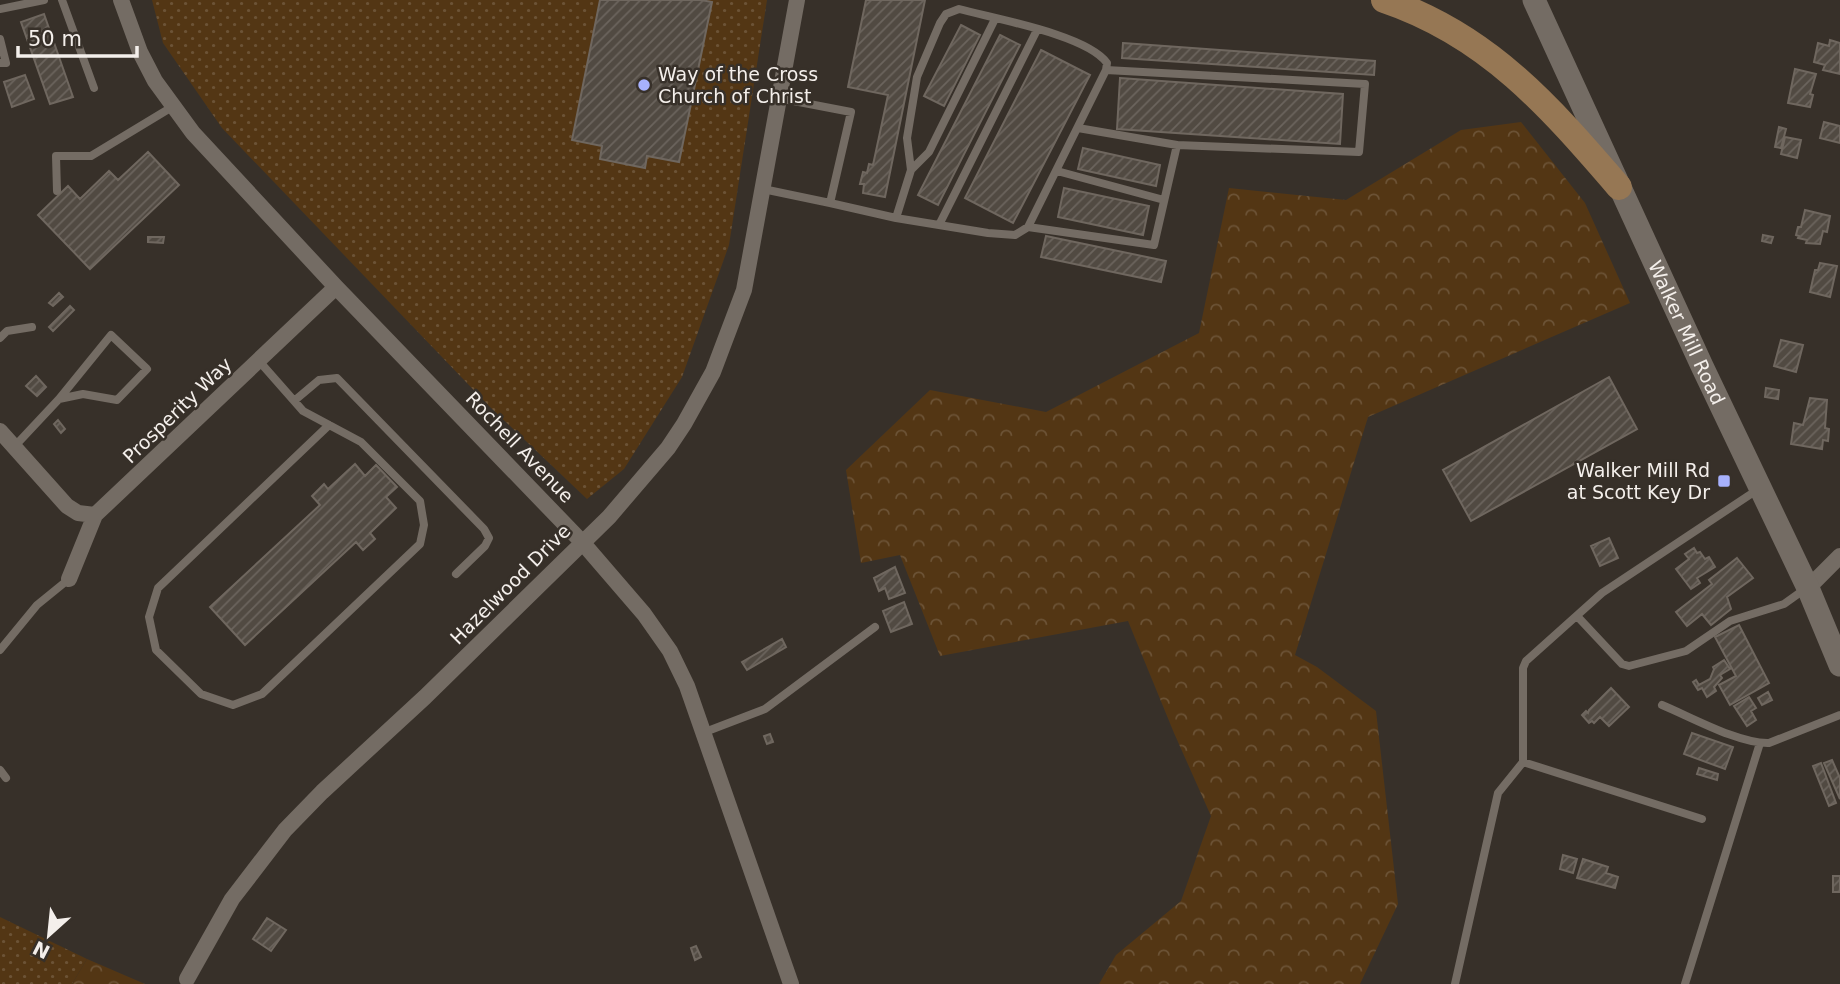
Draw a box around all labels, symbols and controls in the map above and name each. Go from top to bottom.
scale bar [18,14,136,58]
text: 50 m [28,27,82,51]
place label: Way of the Cross Church of Christ [658,63,818,107]
marker: Way of the Cross Church of Christ [636,77,652,93]
street label: Walker Mill Road [1644,257,1730,408]
street label: Prosperity Way [118,353,236,467]
street label: Rochell Avenue [462,387,578,507]
place label: Walker Mill Rd at Scott Key Dr [1567,459,1710,503]
marker: Walker Mill Rd at Scott Key Dr [1716,473,1732,489]
street label: Hazelwood Drive [446,520,574,648]
north arrow [14,900,84,970]
text: N [29,937,53,964]

